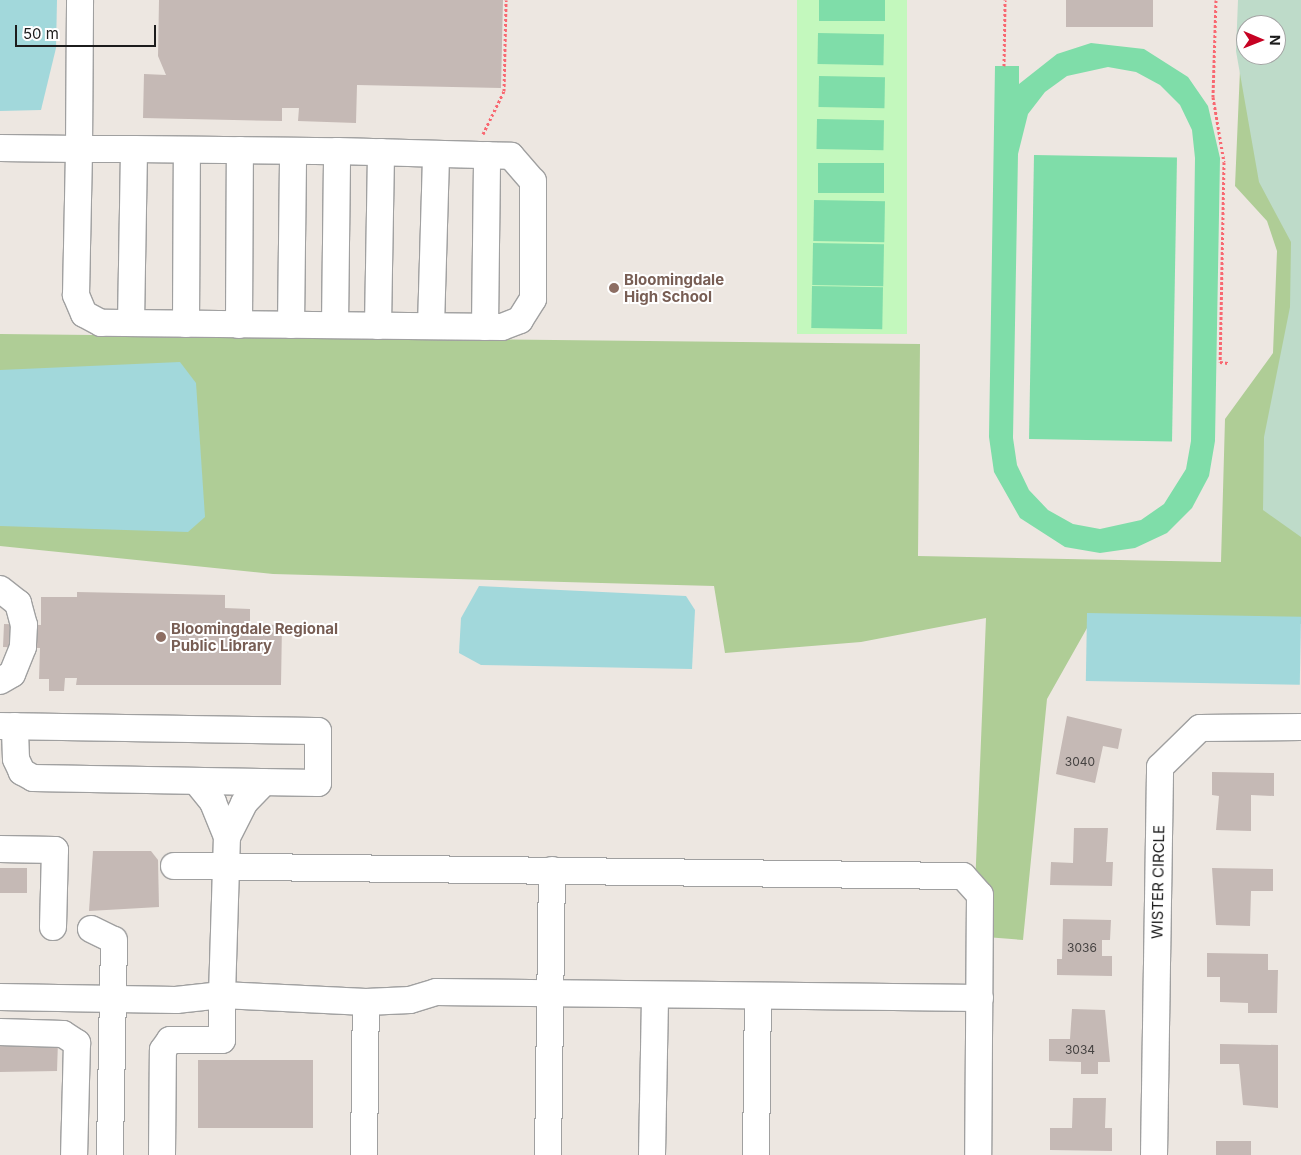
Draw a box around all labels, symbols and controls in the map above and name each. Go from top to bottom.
scale bar [18,15,159,47]
north arrow [1236,15,1286,65]
text: 50 m [23,24,59,43]
text: N [1267,35,1284,46]
place label: Bloomingdale High School [624,270,724,305]
marker: Bloomingdale High School [608,282,620,294]
place label: Bloomingdale Regional Public Library [171,619,338,654]
marker: Bloomingdale Regional Public Library [155,631,167,643]
house number: 3040 [1065,755,1095,769]
street label: WISTER CIRCLE [1148,825,1168,939]
house number: 3036 [1067,941,1097,955]
house number: 3034 [1065,1043,1095,1057]

